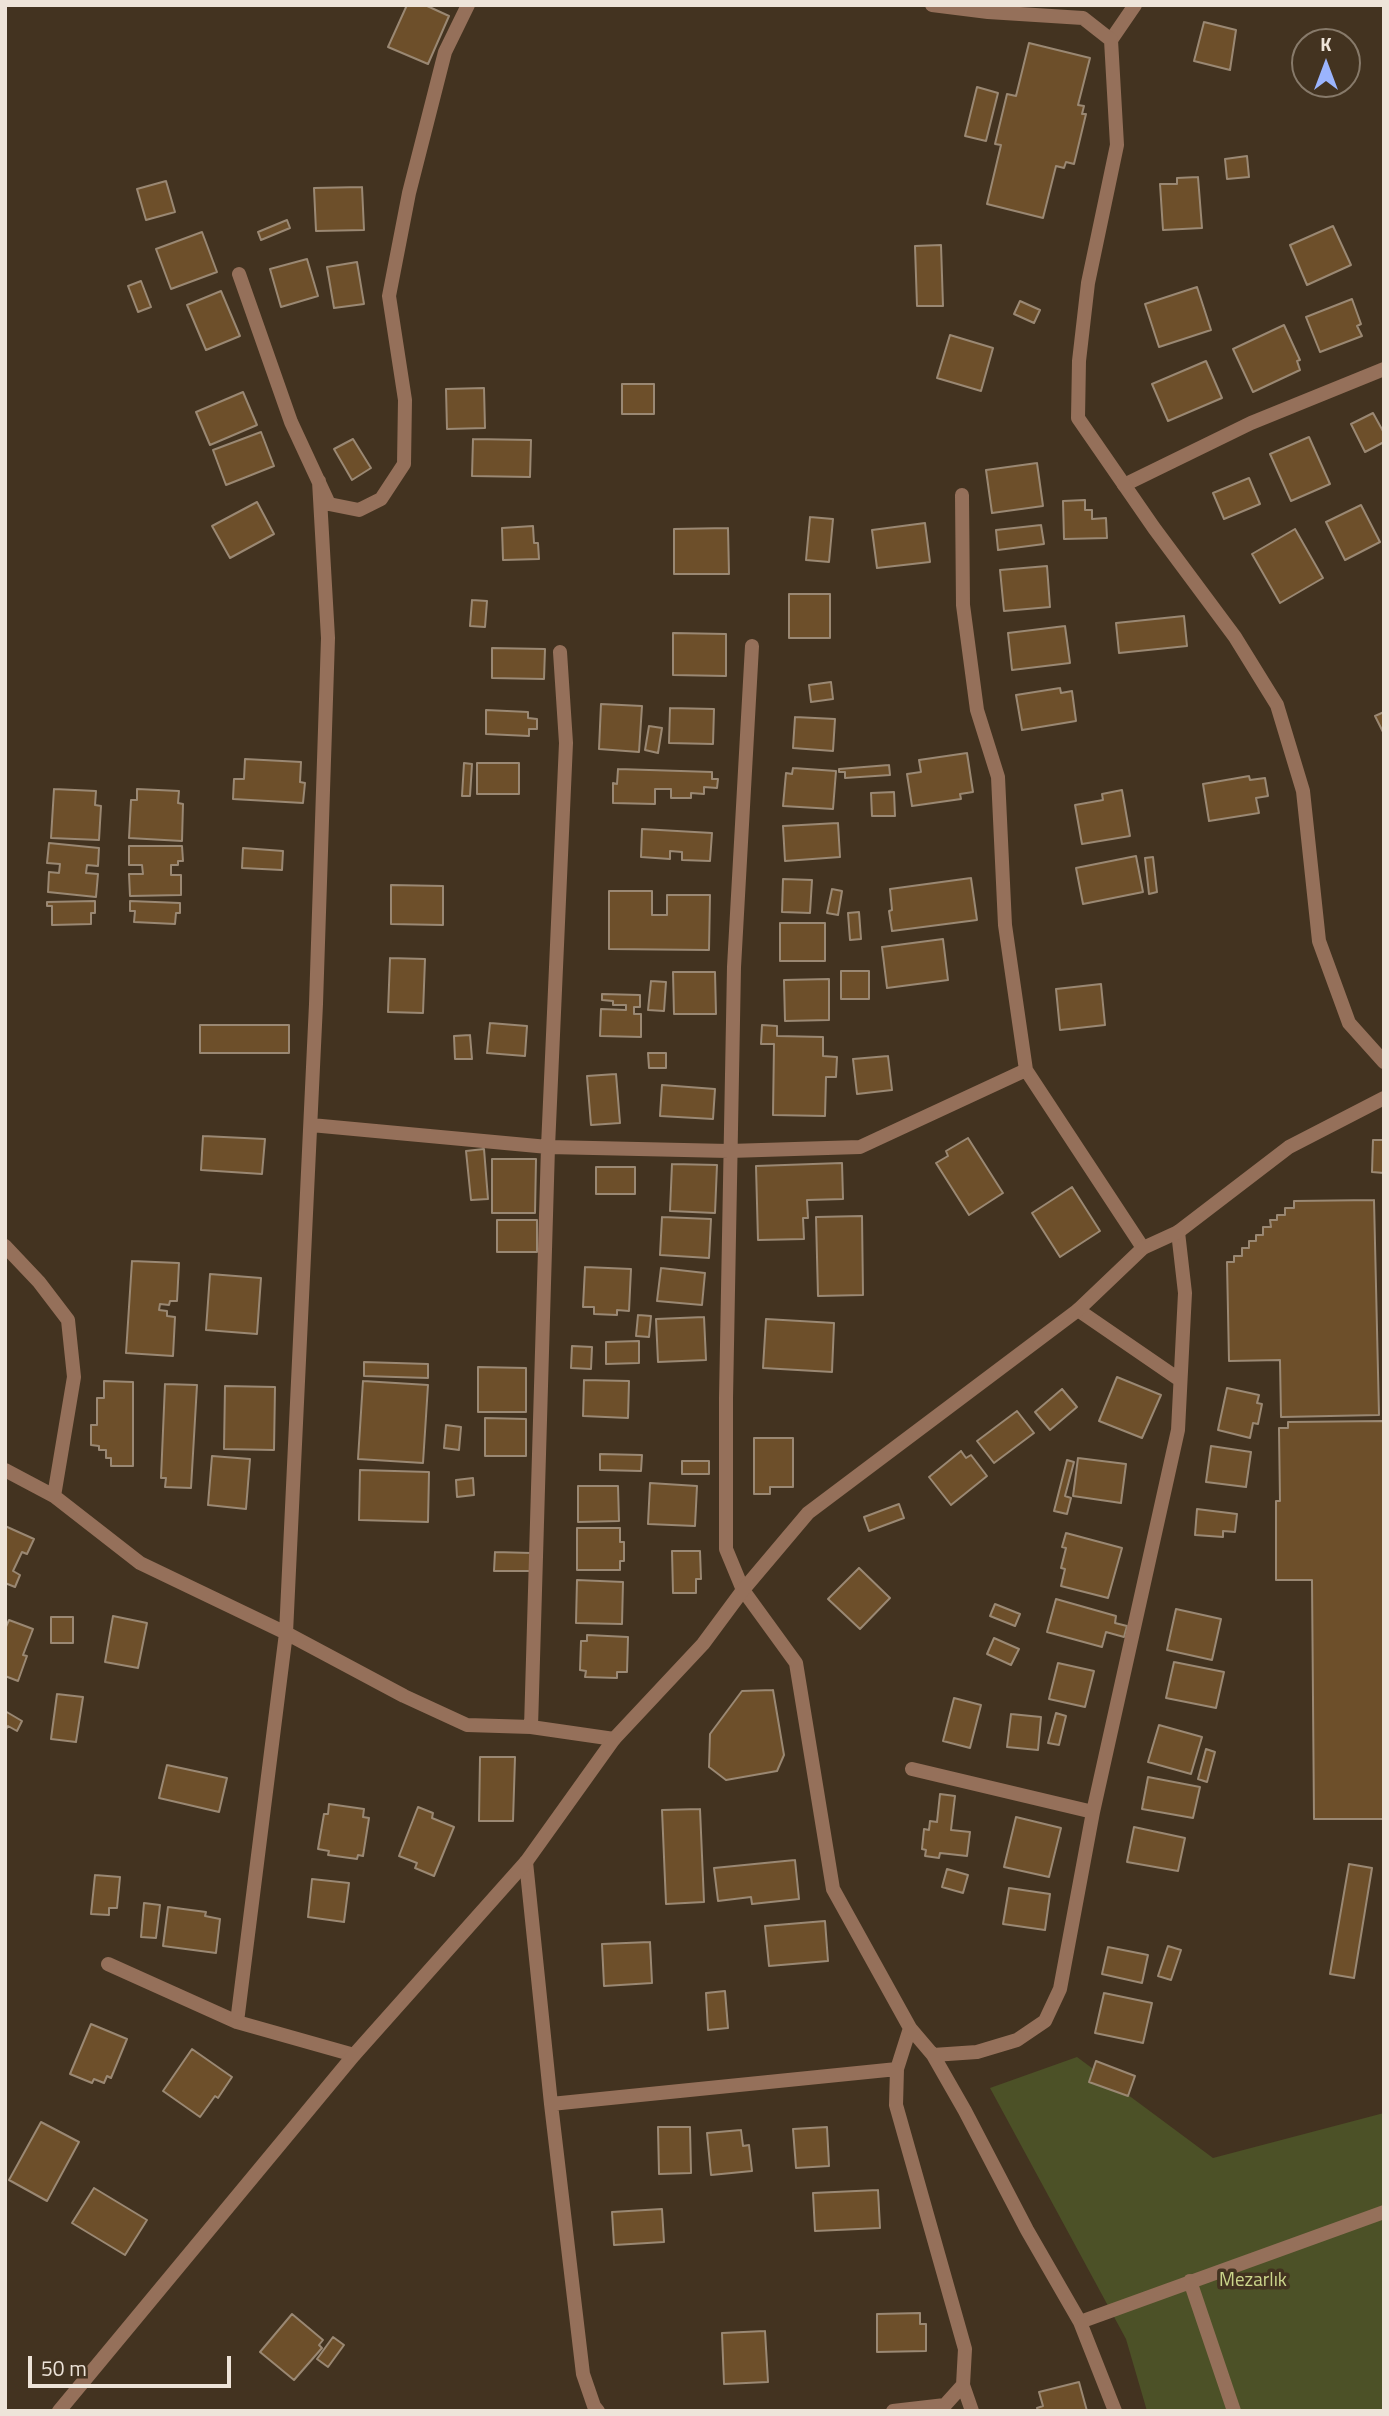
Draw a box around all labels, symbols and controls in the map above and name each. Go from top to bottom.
north arrow [1291,28,1361,98]
text: K [1320,29,1332,58]
park label: Mezarlık [1219,2270,1287,2292]
scale bar [32,2342,234,2386]
text: 50 m [41,2352,87,2384]

